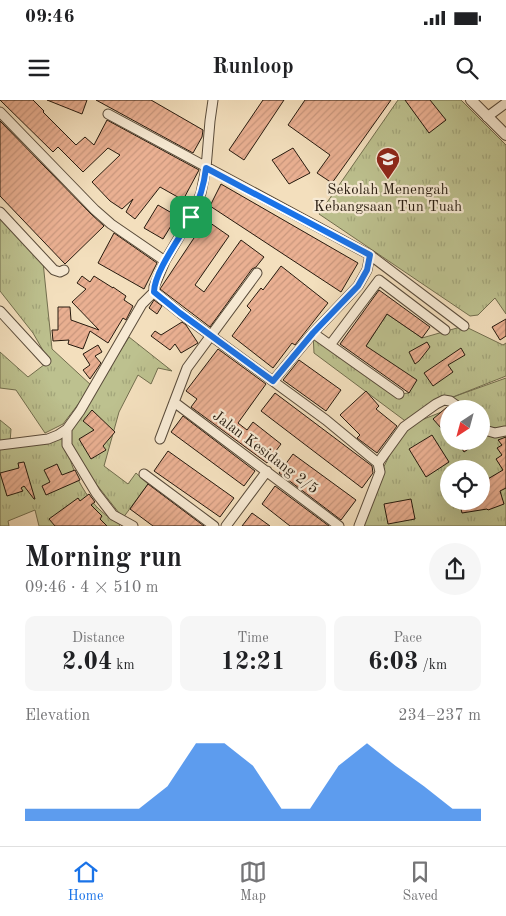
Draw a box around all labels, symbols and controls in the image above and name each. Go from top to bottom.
text: 09:46 [25,8,74,27]
icon: menu [25,54,53,82]
icon: search [453,54,481,82]
text: Runloop [212,56,294,78]
school or university icon: Sekolah Menengah Kebangsaan Tun Tuah [375,146,401,180]
place label: Sekolah Menengah Kebangsaan Tun Tuah [314,183,462,215]
pin [170,196,212,238]
icon: arrive [177,203,205,231]
north arrow [440,400,490,450]
map controls [440,400,490,510]
street label: Jalan Kesidang 2/5 [209,409,321,497]
button: locate [440,460,490,510]
button: share [429,543,481,595]
text: Morning run [25,545,182,573]
text: 09:46 · 4 × 510 m [25,580,158,596]
text: Distance [72,631,125,645]
text: Time [237,631,269,645]
text: Pace [393,631,422,645]
text: 2.04 [62,650,112,675]
text: 12:21 [220,650,286,675]
text: 6:03 [368,650,419,675]
text: km [112,658,135,672]
text: /km [419,658,447,672]
text: Elevation [25,708,90,724]
text: 234–237 m [398,708,481,724]
tab: Home [68,858,103,905]
tab: Map [239,858,267,905]
tab: Saved [403,858,438,905]

